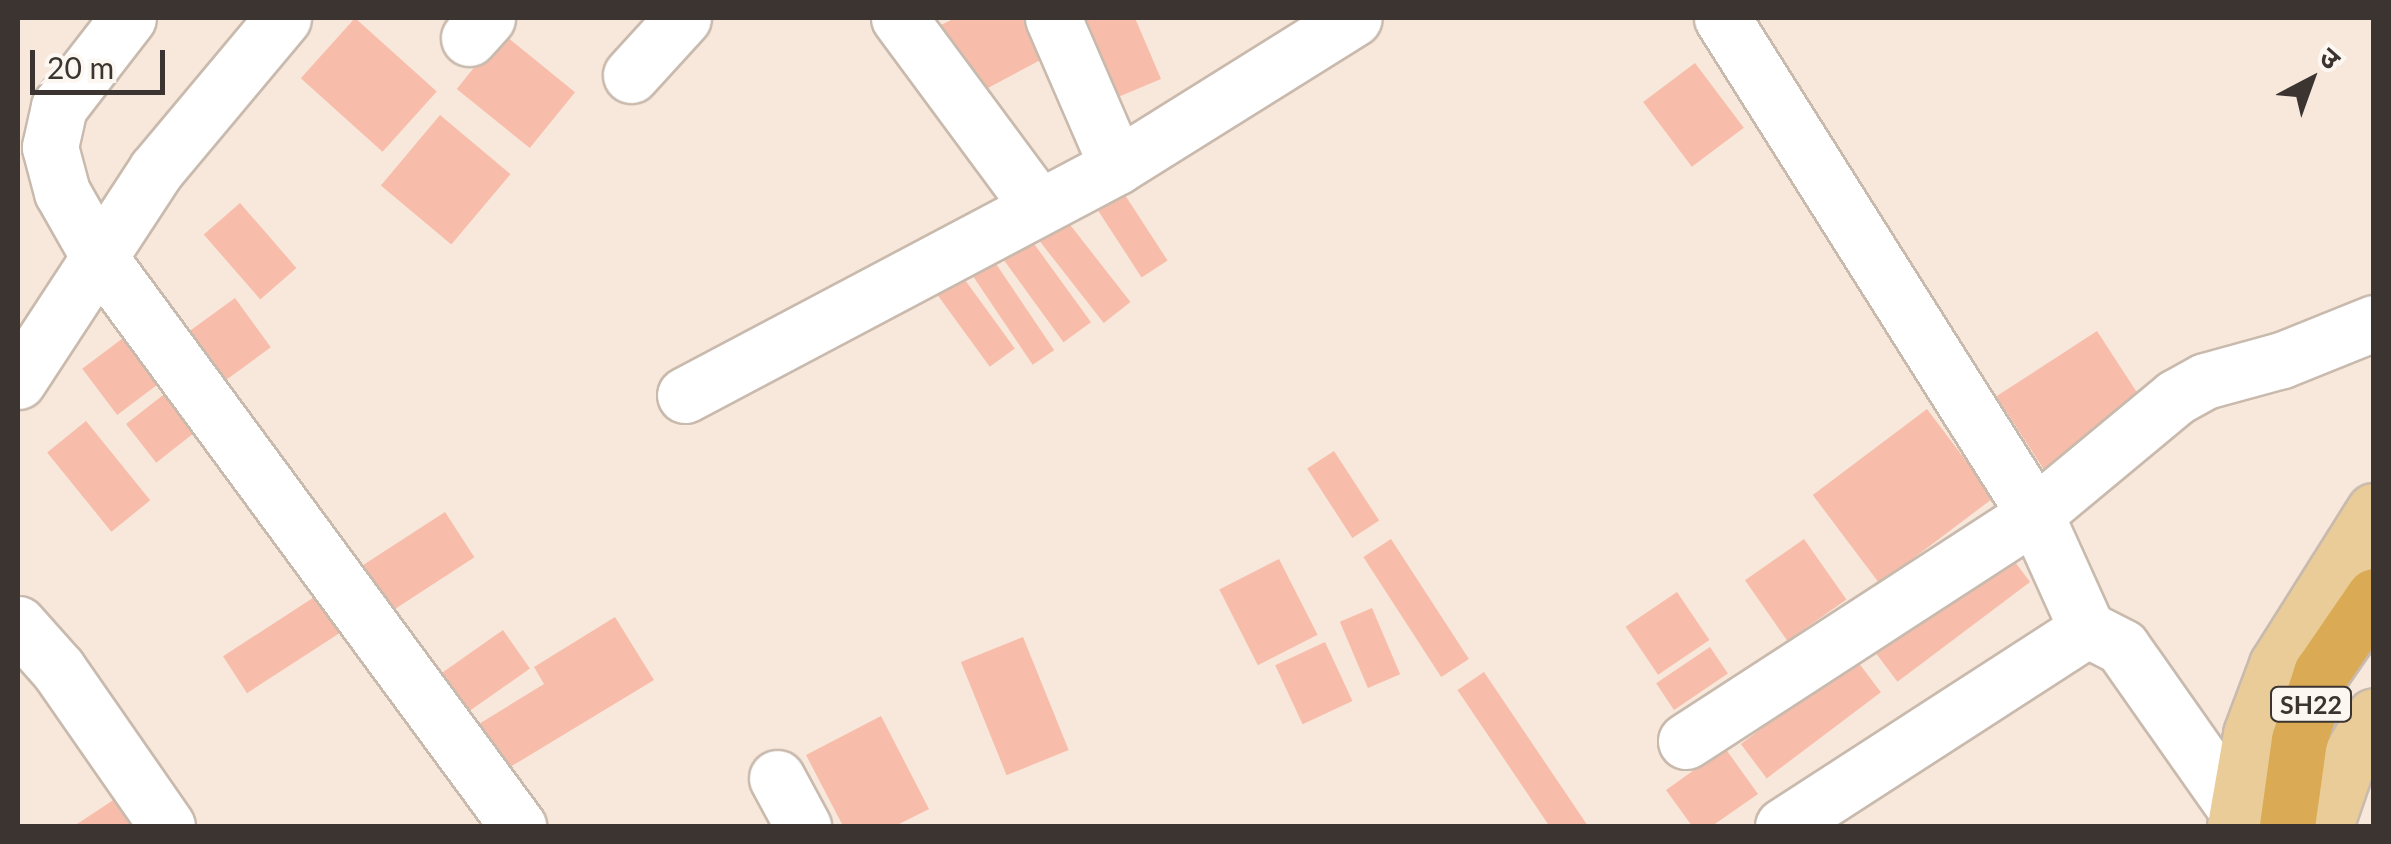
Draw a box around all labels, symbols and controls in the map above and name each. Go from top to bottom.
scale bar [35,30,170,92]
north arrow [2261,30,2361,130]
text: उ [2313,39,2348,76]
text: 20 m [47,49,114,85]
road number: SH22 [2268,684,2354,724]

